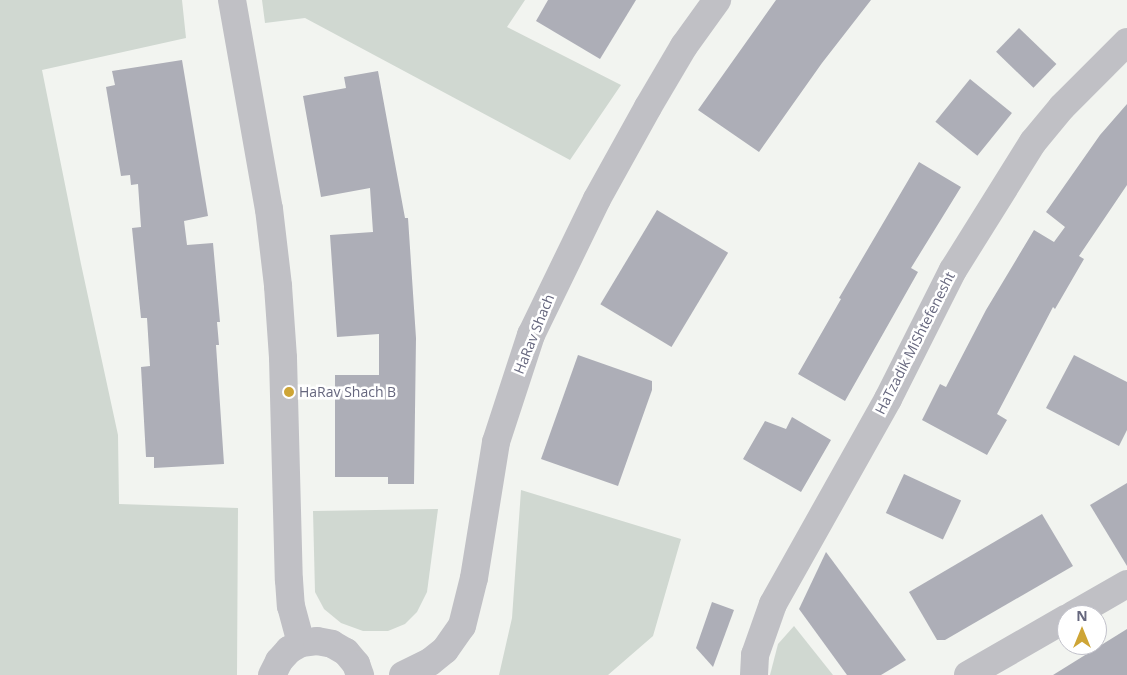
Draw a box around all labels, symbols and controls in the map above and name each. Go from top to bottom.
street label: HaTzadik MiShtefenesht [872,269,958,417]
street label: HaRav Shach [510,292,558,376]
place label: HaRav Shach B [299,384,396,400]
marker: HaRav Shach B [283,386,295,398]
north arrow [1057,605,1107,655]
text: N [1076,606,1088,625]

